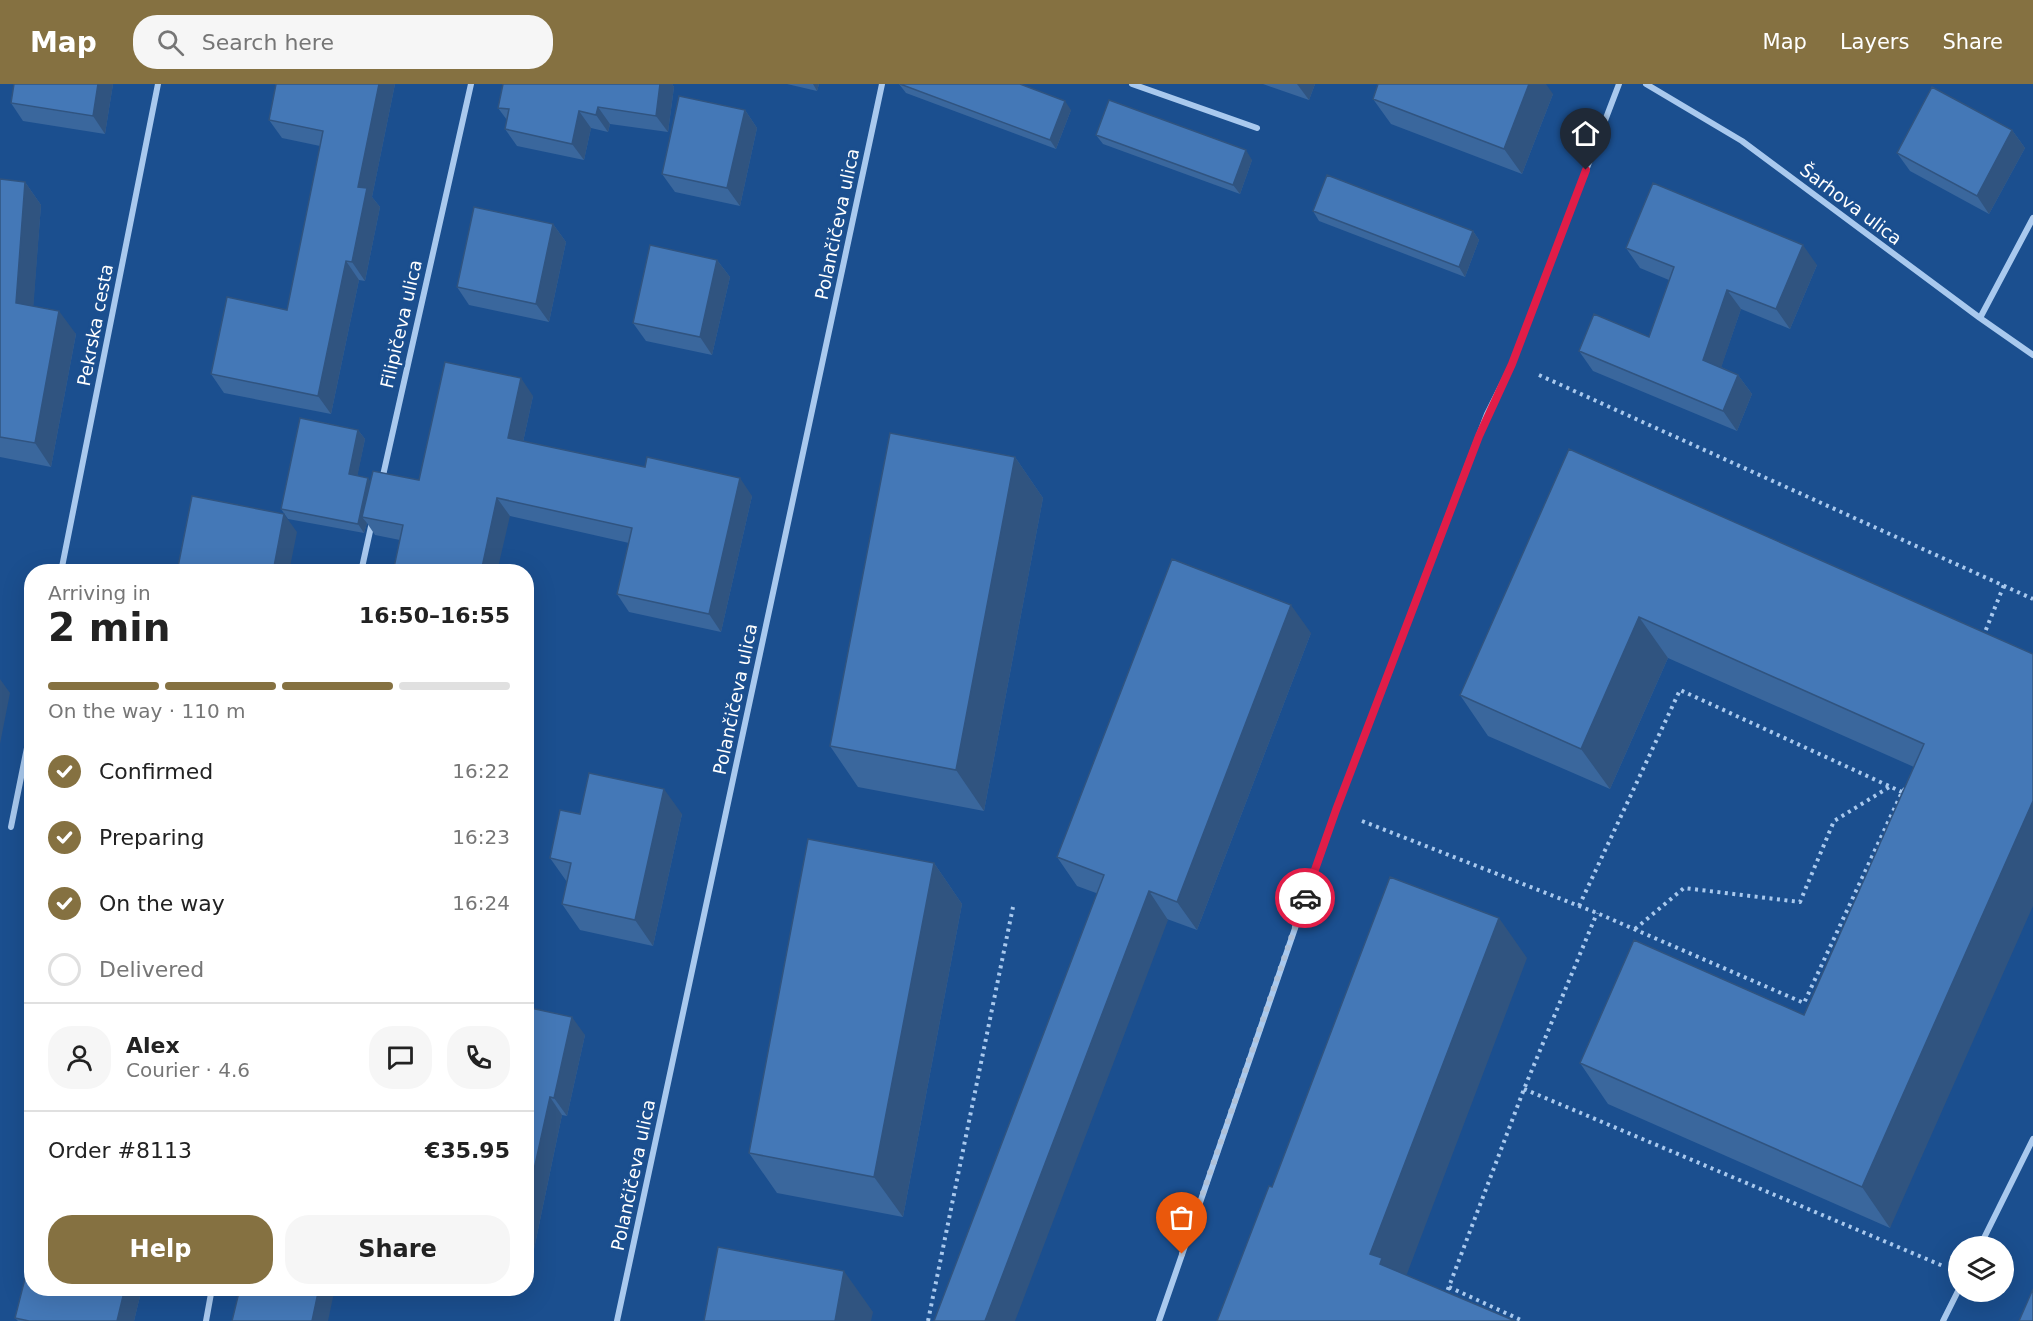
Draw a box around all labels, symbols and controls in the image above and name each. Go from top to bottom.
search box [133,15,553,69]
text: Map [30,26,97,59]
icon: search [154,26,187,59]
text: Search here [202,30,334,55]
text: Map [1763,30,1807,54]
text: Layers [1840,30,1909,54]
text: Share [1942,30,2003,54]
pin [1560,108,1611,170]
icon: home [1569,117,1602,150]
street label: Polančičeva ulica [811,146,863,302]
street label: Šarhova ulica [1796,159,1906,249]
street label: Filipičeva ulica [376,258,426,390]
street label: Pekrska cesta [73,262,117,388]
text: Arriving in [48,581,151,605]
text: 16:50–16:55 [359,603,510,628]
text: 2 min [48,605,170,650]
street label: Polančičeva ulica [709,621,761,777]
text: On the way · 110 m [48,699,246,723]
icon: check [48,755,81,788]
text: Confirmed [99,759,213,784]
text: 16:22 [452,759,510,783]
icon: check [48,821,81,854]
text: Preparing [99,825,205,850]
text: 16:23 [452,825,510,849]
courier [1275,868,1335,928]
icon: car [1289,882,1322,915]
icon: check [48,887,81,920]
text: On the way [99,891,225,916]
text: 16:24 [452,891,510,915]
text: Delivered [99,957,204,982]
button: person [48,1026,111,1089]
button: chat [369,1026,432,1089]
button: phone [447,1026,510,1089]
text: Alex [126,1033,180,1058]
text: Courier · 4.6 [126,1058,250,1082]
street label: Polančičeva ulica [607,1097,659,1253]
text: Order #8113 [48,1138,192,1163]
text: €35.95 [425,1138,510,1163]
pin [1156,1192,1207,1254]
icon: bag [1165,1201,1198,1234]
button: Help [48,1215,273,1284]
button: Share [285,1215,510,1284]
map controls [1948,1236,2014,1302]
button: layers [1948,1236,2014,1302]

